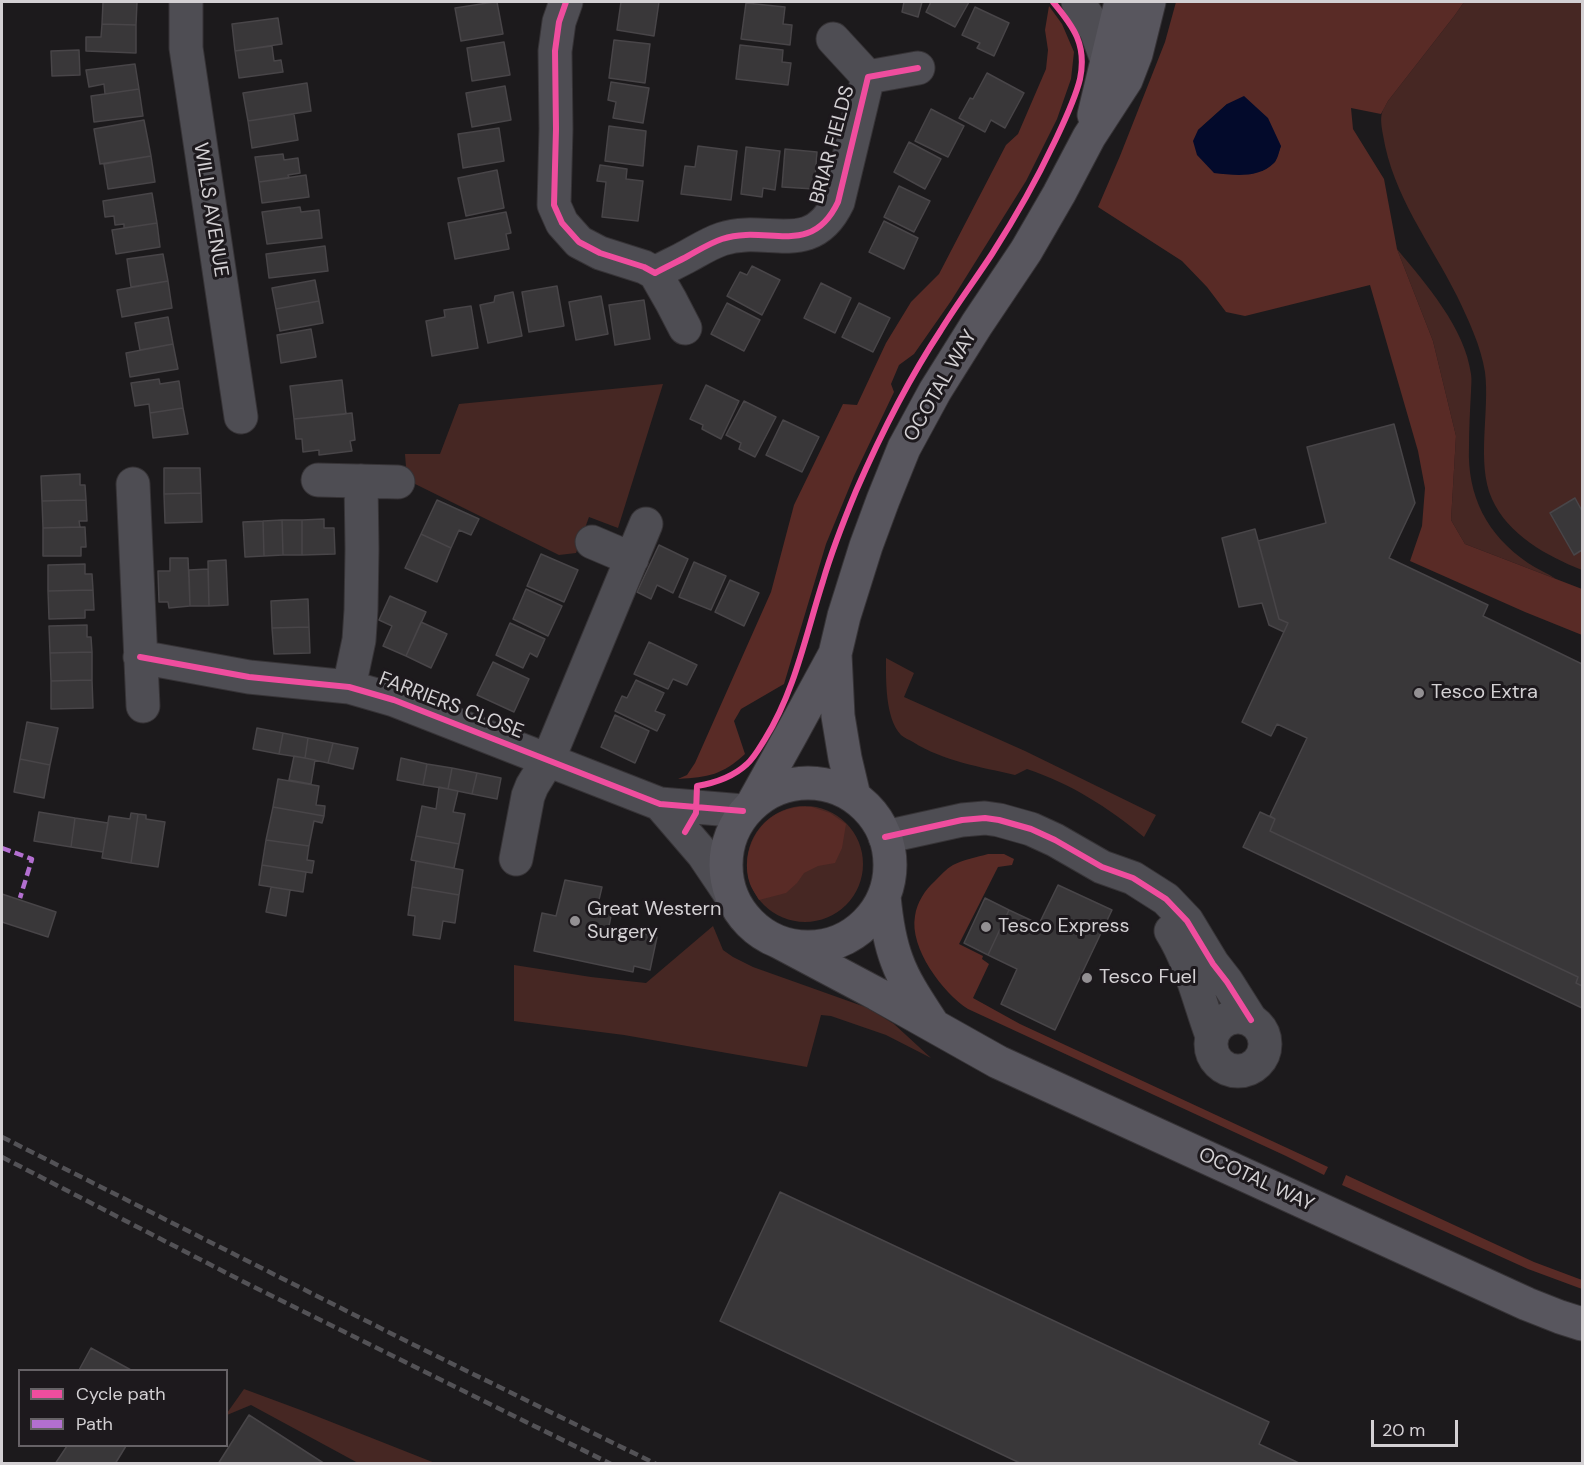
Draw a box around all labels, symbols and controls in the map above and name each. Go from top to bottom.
street label: BRIAR FIELDS [806,83,860,207]
street label: WILLS AVENUE [188,141,232,279]
street label: OCOTAL WAY [899,326,983,446]
street label: FARRIERS CLOSE [375,667,527,745]
place label: Tesco Extra [1431,681,1538,705]
marker: Tesco Extra [1412,686,1426,700]
place label: Great Western Surgery [587,898,721,945]
marker: Great Western Surgery [568,914,582,928]
place label: Tesco Express [998,915,1130,939]
marker: Tesco Express [979,920,993,934]
place label: Tesco Fuel [1099,966,1196,990]
marker: Tesco Fuel [1080,971,1094,985]
street label: OCOTAL WAY [1194,1143,1318,1217]
legend [18,1369,228,1447]
text: Cycle path [76,1382,166,1406]
scale bar [1374,1408,1461,1446]
text: Path [76,1412,113,1436]
text: 20 m [1382,1418,1425,1442]

